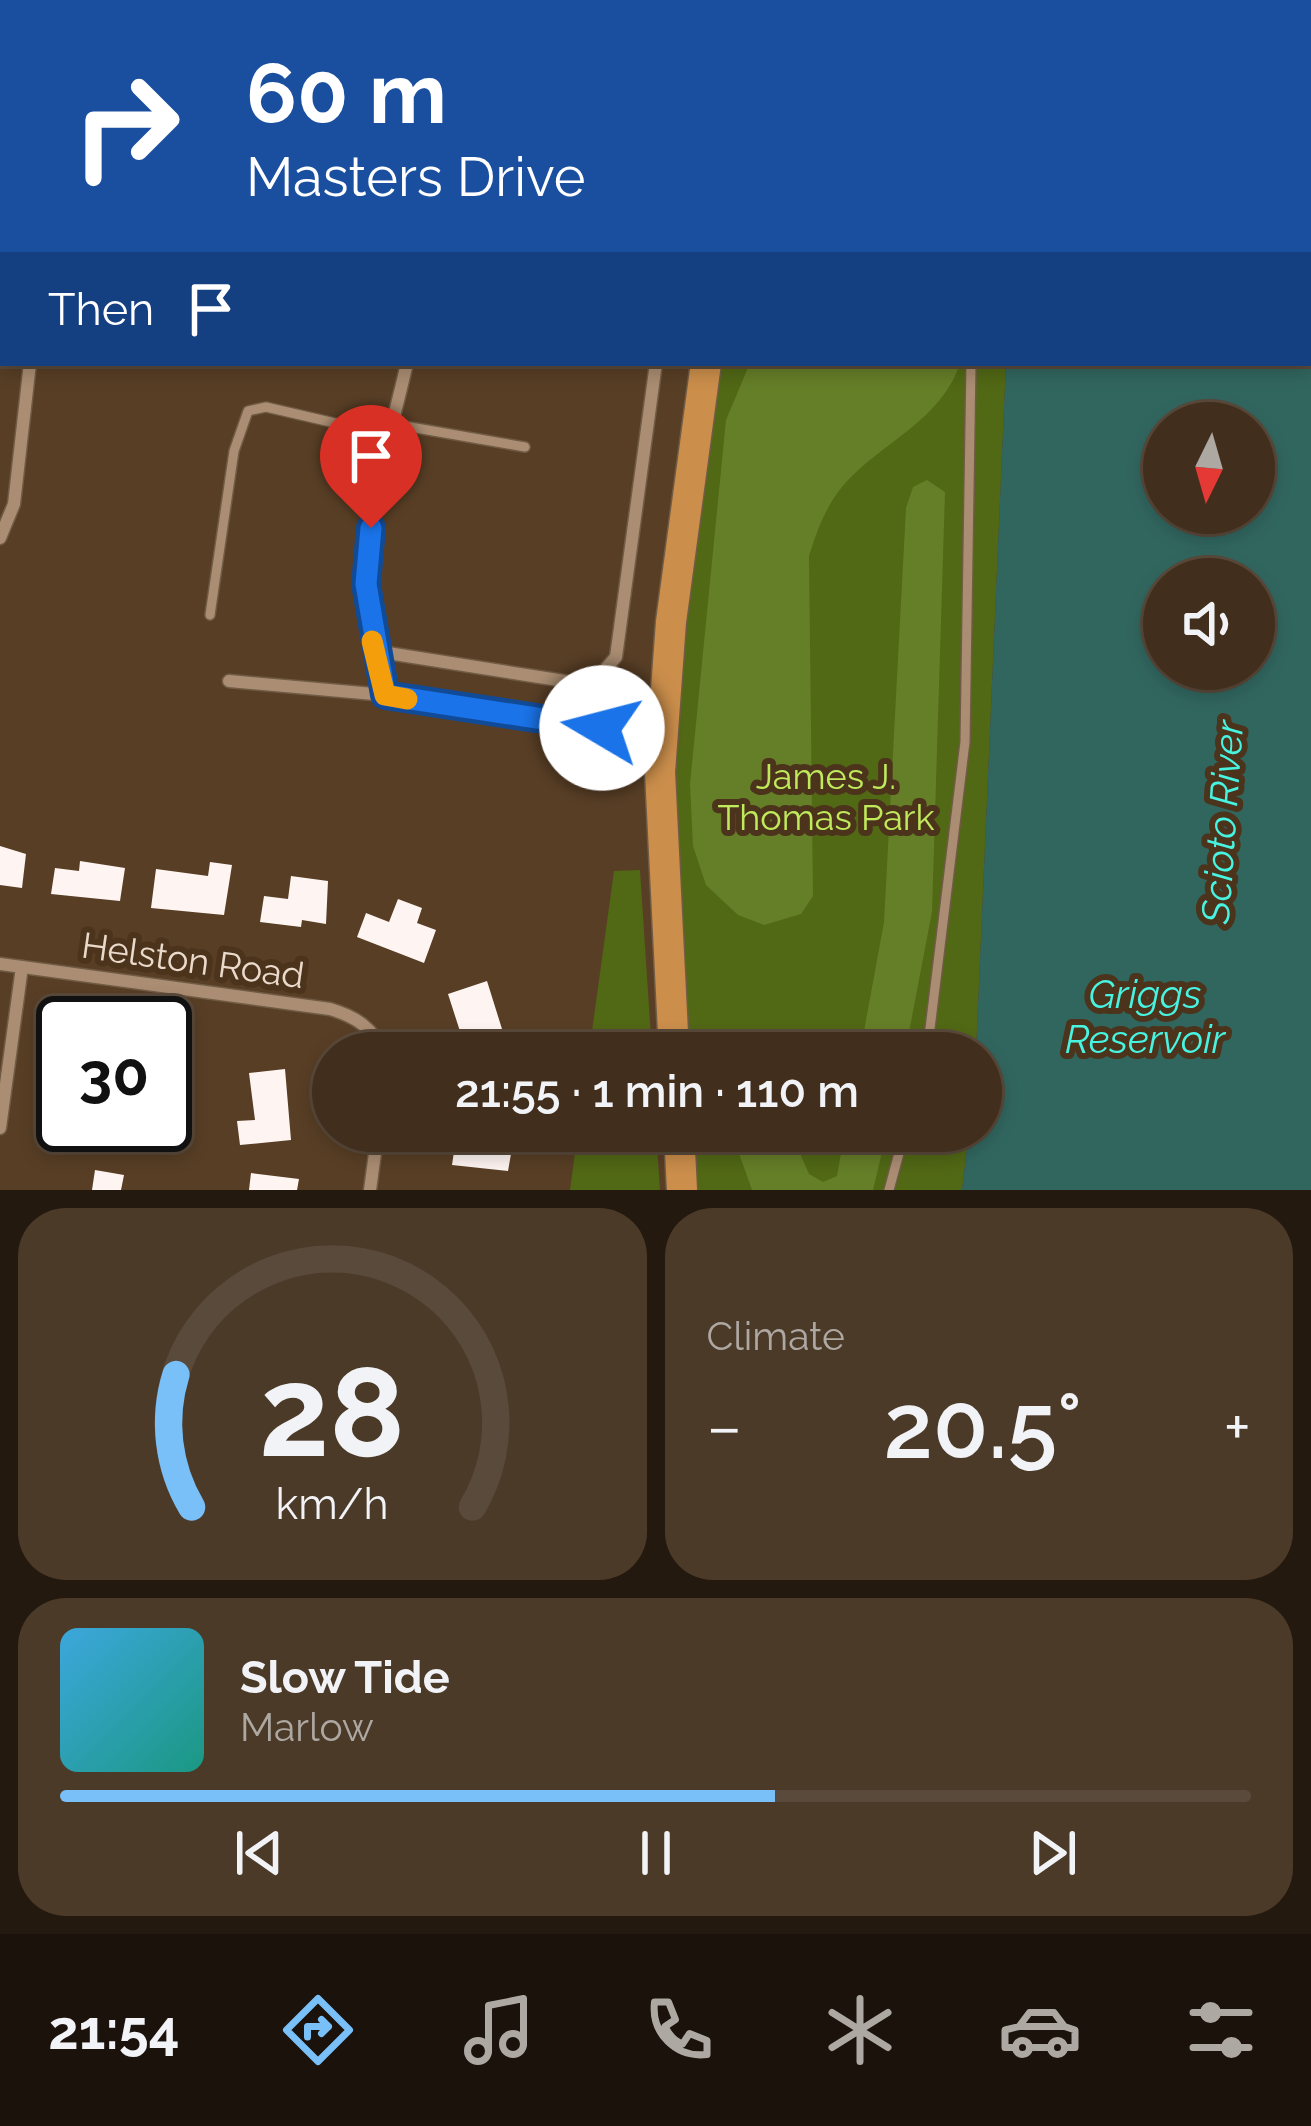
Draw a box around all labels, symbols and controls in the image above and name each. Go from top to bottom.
text: 60 m [246,44,447,143]
icon: right [48,48,204,204]
text: Masters Drive [246,145,586,209]
icon: arrive [178,276,244,342]
text: Then [48,283,154,336]
north arrow [1143,402,1275,534]
map controls [1143,402,1275,690]
pin [320,405,422,528]
icon: arrive [338,423,404,489]
button: sound [1143,558,1275,690]
position arrow [539,665,665,791]
water label: Scioto River [1192,717,1252,926]
park label: James J. Thomas Park [717,755,935,838]
street label: Helston Road [79,924,307,996]
water label: Griggs Reservoir [1065,971,1227,1062]
speed limit sign: 30 [36,996,192,1152]
text: 21:55 · 1 min · 110 m [455,1065,859,1118]
text: Climate [707,1313,845,1359]
text: 28 [259,1339,405,1485]
text: 20.5° [884,1373,1082,1479]
text: − [707,1388,742,1465]
text: + [1224,1388,1251,1465]
text: km/h [276,1479,389,1529]
text: Slow Tide [240,1651,450,1704]
text: Marlow [240,1704,374,1750]
icon: previous [226,1820,292,1886]
icon: pause [623,1820,689,1886]
icon: next [1020,1820,1086,1886]
icon: directions [276,1988,360,2072]
icon: music [457,1988,541,2072]
icon: phone [637,1988,721,2072]
icon: climate [818,1988,902,2072]
icon: car [998,1988,1082,2072]
icon: filters [1179,1988,1263,2072]
text: 21:54 [48,1998,180,2062]

